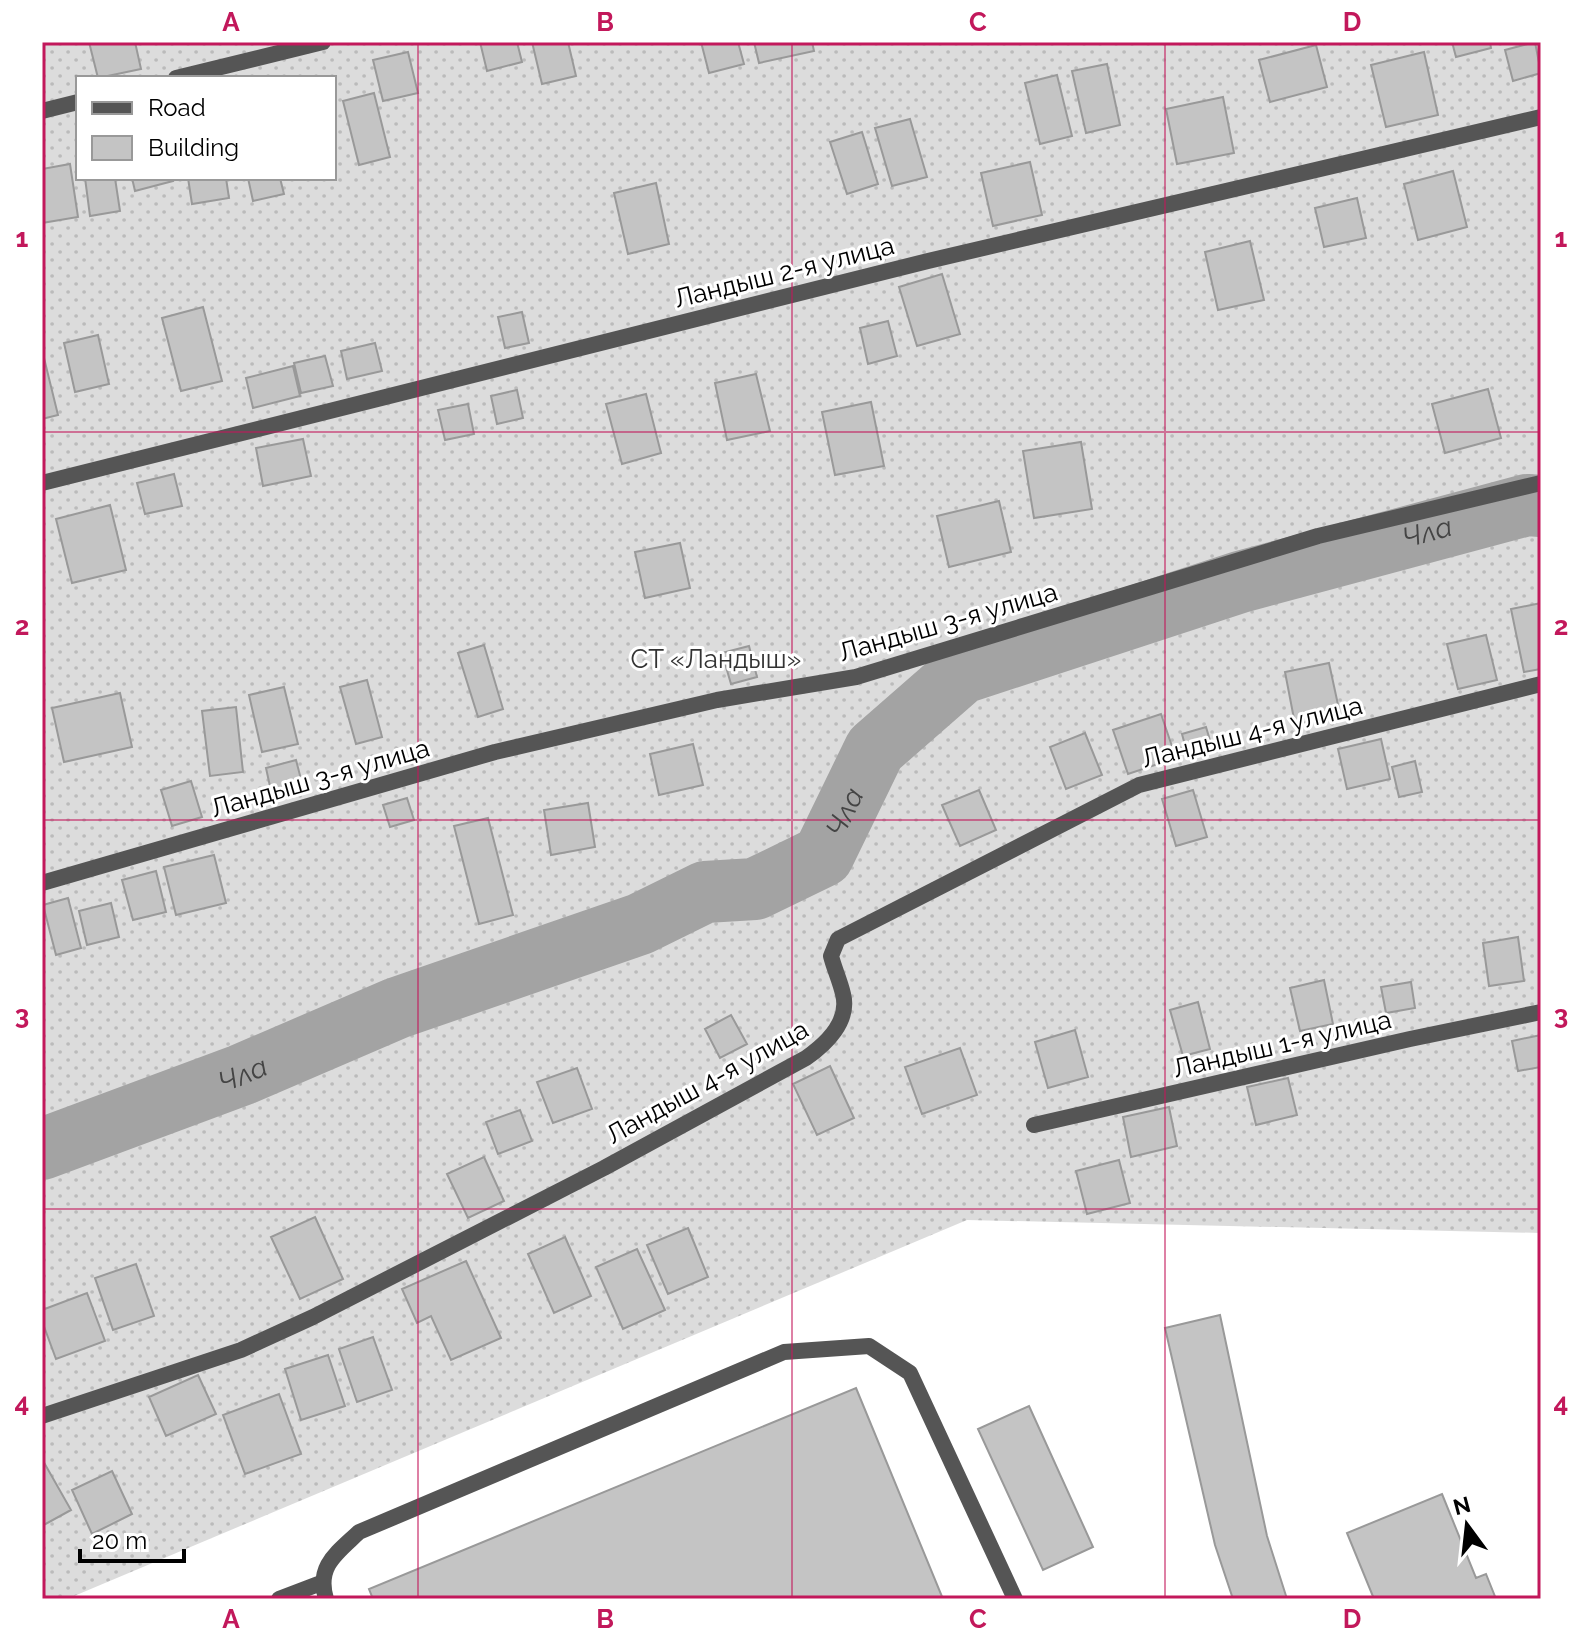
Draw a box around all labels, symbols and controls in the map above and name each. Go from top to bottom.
text: A [222,7,240,37]
text: B [596,7,614,37]
text: C [969,7,987,37]
text: D [1343,7,1361,37]
legend [76,76,336,180]
text: Road [148,93,206,122]
text: Building [148,133,239,162]
text: 1 [16,223,29,253]
text: 1 [1555,223,1568,253]
street label: Ландыш 2-я улица [671,230,897,314]
water label: Чла [1399,510,1456,555]
street label: Ландыш 3-я улица [835,576,1061,668]
text: 2 [15,611,29,641]
text: 2 [1554,611,1568,641]
park label: СТ «Ландыш» [631,644,802,674]
street label: Ландыш 4-я улица [1139,690,1365,774]
street label: Ландыш 3-я улица [207,732,433,824]
water label: Чла [819,783,871,842]
text: 3 [15,1000,29,1030]
text: 3 [1554,1000,1568,1030]
street label: Ландыш 1-я улица [1170,1004,1394,1084]
street label: Ландыш 4-я улица [601,1014,813,1150]
water label: Чла [213,1050,272,1099]
text: 4 [15,1388,29,1418]
text: 4 [1554,1388,1568,1418]
north arrow [1427,1485,1507,1565]
text: N [1450,1491,1473,1520]
scale bar [80,1513,184,1563]
text: 20 m [92,1526,147,1555]
text: A [222,1604,240,1634]
text: B [596,1604,614,1634]
text: C [969,1604,987,1634]
text: D [1343,1604,1361,1634]

